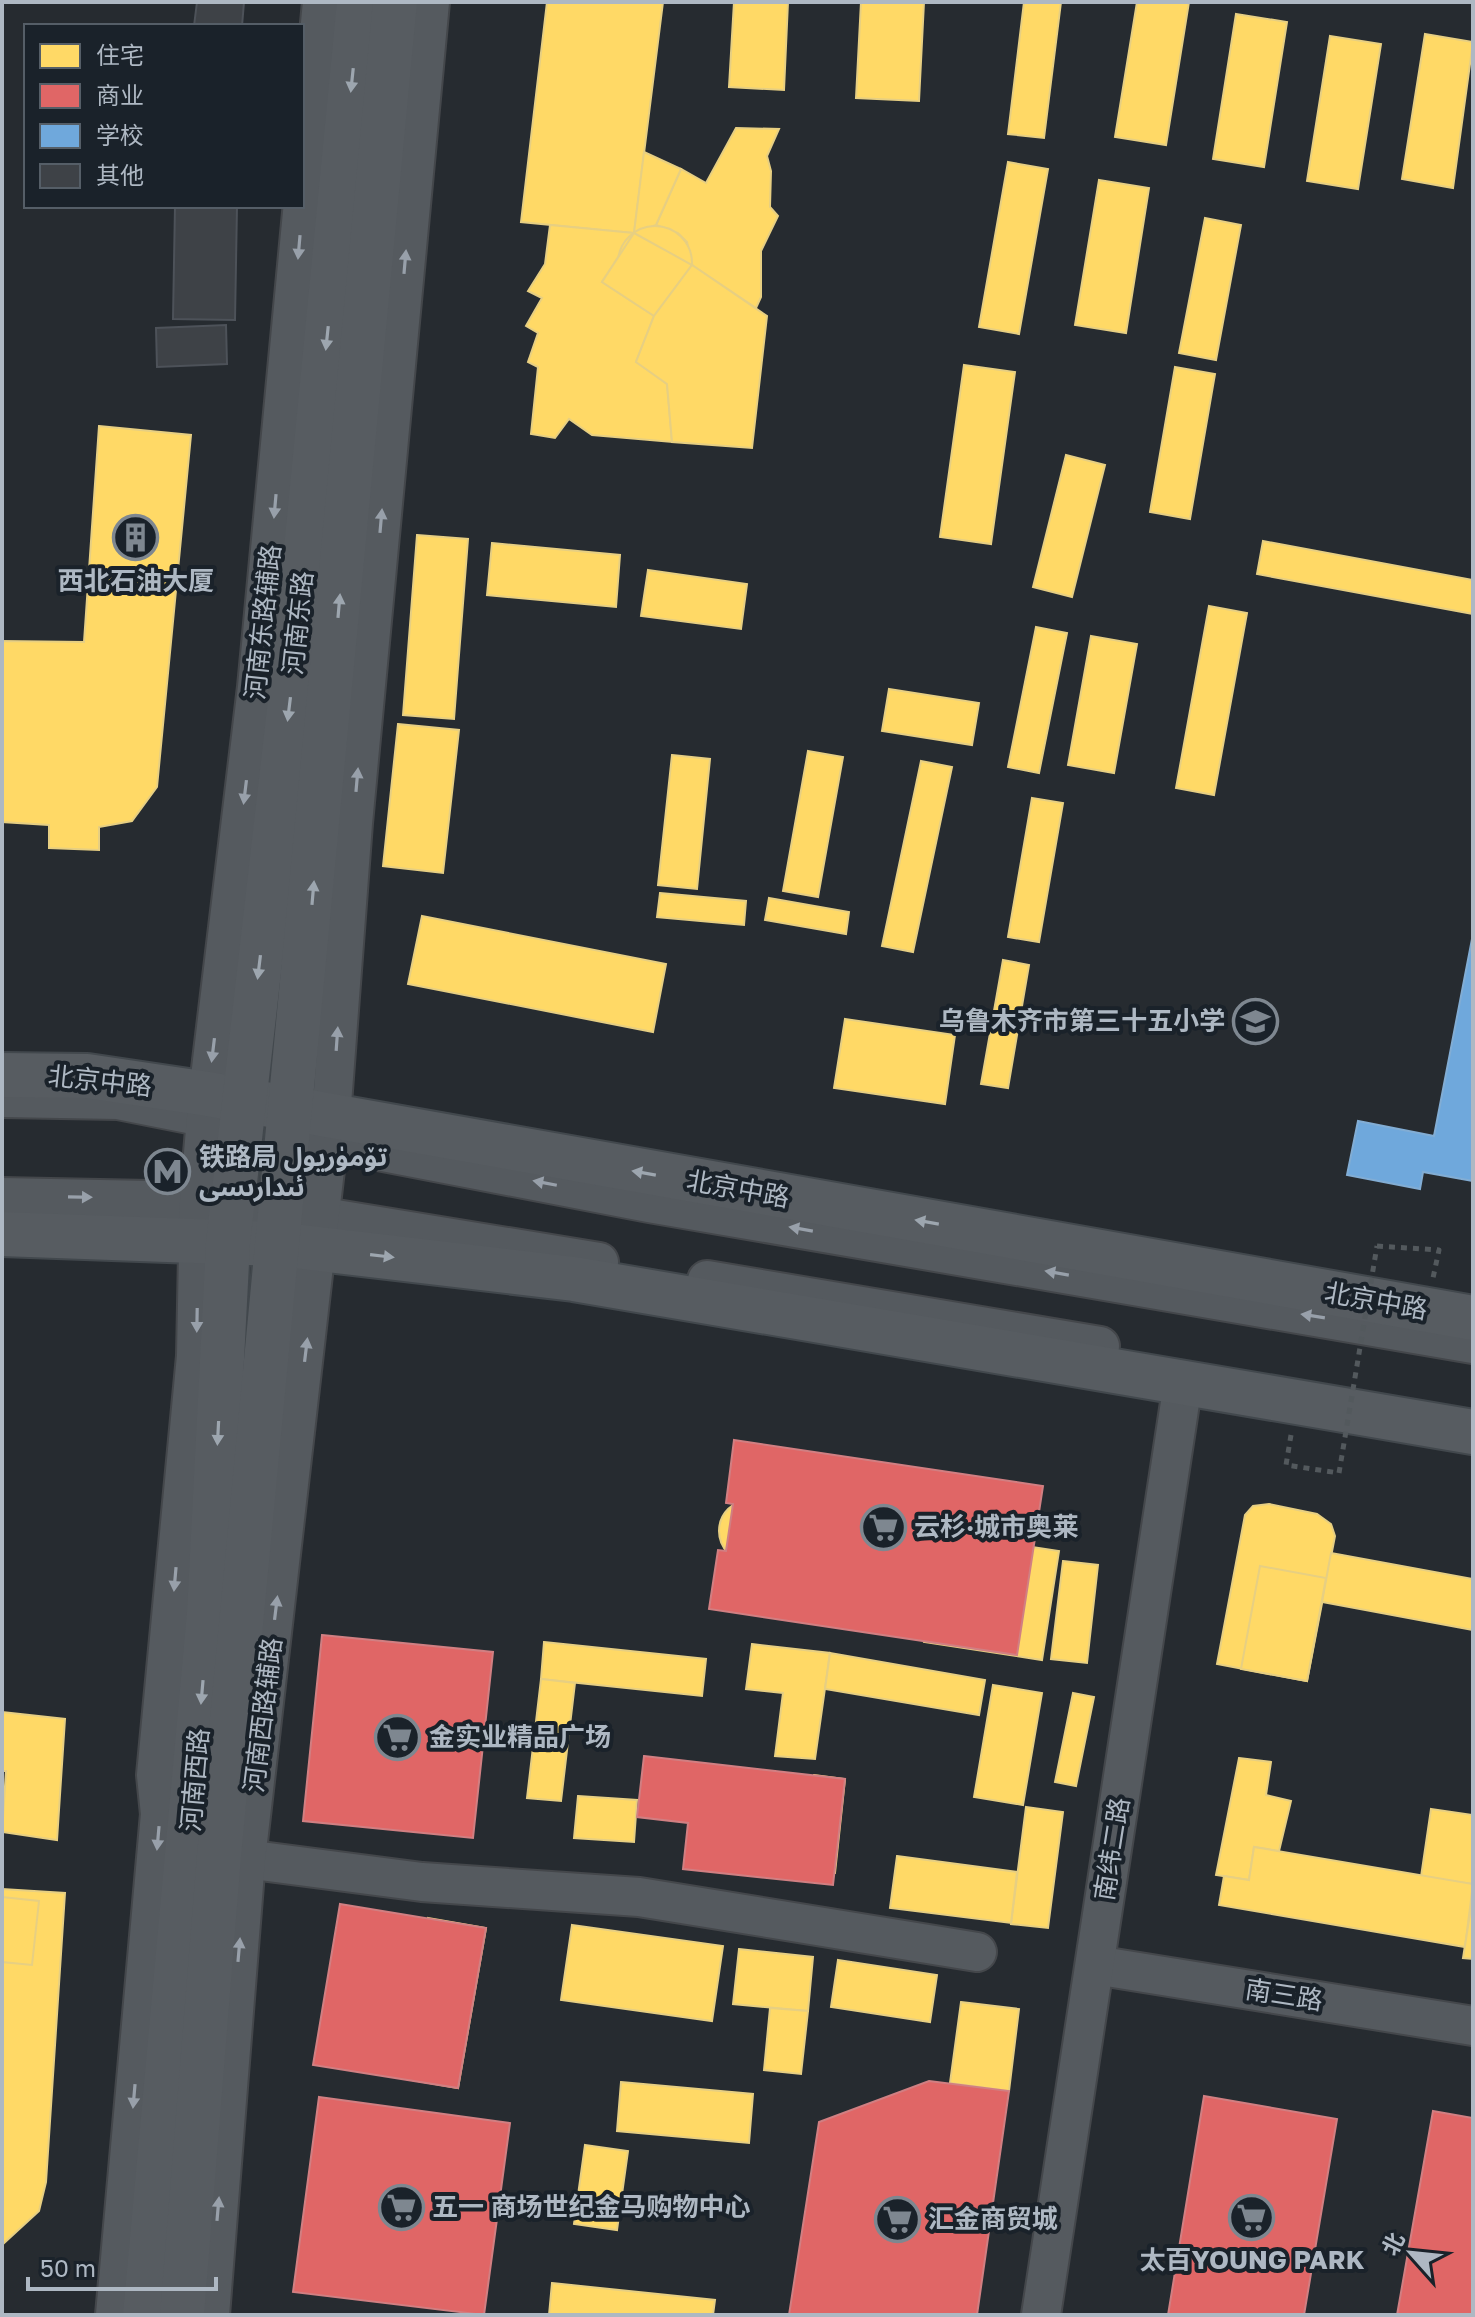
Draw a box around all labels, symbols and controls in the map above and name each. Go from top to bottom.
legend [24,24,304,208]
text: 住宅 [96,40,144,69]
one-way arrow [345,68,358,93]
text: 商业 [96,80,144,109]
text: 学校 [96,120,144,149]
text: 其他 [96,160,144,189]
one-way arrow [292,235,305,260]
one-way arrow [399,249,412,274]
one-way arrow [320,326,333,351]
one-way arrow [268,494,281,519]
one-way arrow [375,508,388,533]
building icon: 西北石油大厦 [112,514,160,562]
street label: 河南东路辅路 [239,543,286,701]
place label: 西北石油大厦 [58,565,214,596]
street label: 河南东路 [277,570,318,676]
one-way arrow [333,593,346,618]
one-way arrow [283,696,296,721]
one-way arrow [350,767,363,792]
one-way arrow [238,780,251,805]
one-way arrow [306,880,319,905]
one-way arrow [252,955,265,980]
school or university icon: 乌鲁木齐市第三十五小学 [1232,997,1280,1045]
place label: 乌鲁木齐市第三十五小学 [939,1005,1225,1036]
one-way arrow [331,1026,344,1051]
one-way arrow [207,1038,220,1063]
street label: 北京中路 [47,1060,153,1101]
place label: 铁路局 تۆمۈريول ئىدارىسى [199,1141,387,1202]
metro station icon: 铁路局 تۆمۈريول ئىدارىسى [144,1148,192,1196]
street label: 北京中路 [684,1164,792,1213]
one-way arrow [631,1166,656,1178]
one-way arrow [532,1176,557,1189]
one-way arrow [68,1191,93,1204]
one-way arrow [915,1216,940,1228]
one-way arrow [788,1222,813,1235]
one-way arrow [370,1250,395,1263]
one-way arrow [1044,1267,1069,1279]
street label: 北京中路 [1322,1276,1430,1325]
one-way arrow [191,1308,204,1333]
one-way arrow [1301,1309,1326,1322]
one-way arrow [300,1337,313,1362]
one-way arrow [212,1421,225,1446]
supermarket icon: 云杉·城市奥莱 [859,1503,907,1551]
place label: 云杉·城市奥莱 [914,1511,1078,1542]
one-way arrow [168,1567,181,1592]
one-way arrow [269,1595,282,1620]
street label: 河南西路辅路 [238,1636,287,1794]
one-way arrow [196,1680,209,1705]
supermarket icon: 金实业精品广场 [374,1713,422,1761]
place label: 金实业精品广场 [429,1721,611,1752]
street label: 河南西路 [175,1727,214,1833]
street label: 南纬二路 [1088,1795,1135,1903]
one-way arrow [151,1825,164,1850]
one-way arrow [233,1937,246,1962]
street label: 南三路 [1243,1973,1325,2016]
one-way arrow [128,2084,141,2109]
supermarket icon: 五一 商场世纪金马购物中心 [377,2183,425,2231]
place label: 五一 商场世纪金马购物中心 [432,2191,751,2222]
supermarket icon: 太百YOUNG PARK [1228,2193,1276,2241]
supermarket icon: 汇金商贸城 [873,2195,921,2243]
one-way arrow [212,2196,225,2221]
place label: 汇金商贸城 [928,2203,1058,2234]
north arrow [1371,2213,1451,2293]
text: 北 [1376,2228,1410,2260]
scale bar [28,2241,216,2291]
place label: 太百YOUNG PARK [1139,2244,1365,2275]
text: 50 m [40,2253,96,2282]

